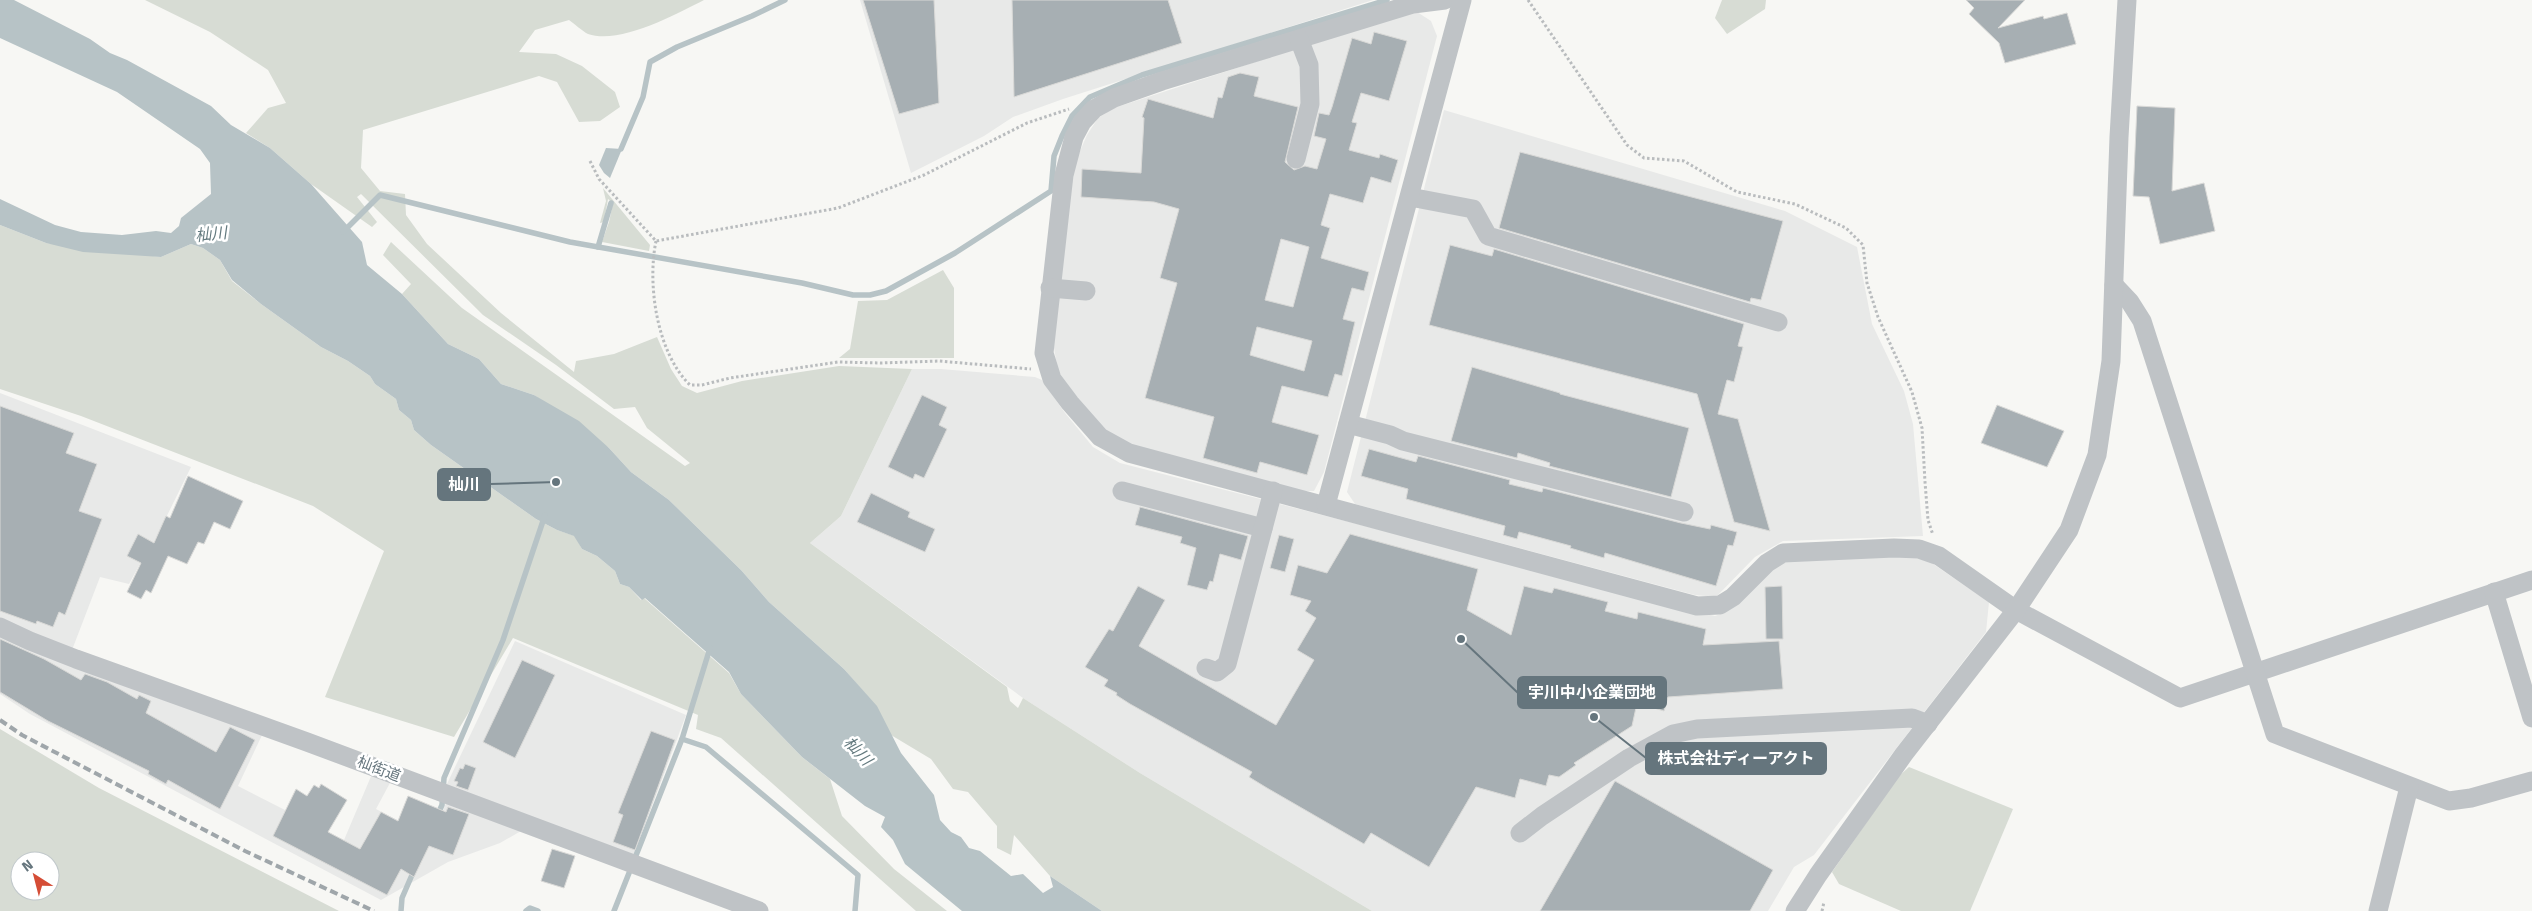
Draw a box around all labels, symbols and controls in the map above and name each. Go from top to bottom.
water label: 杣川 [194,223,230,245]
callout: 杣川 [438,469,490,500]
text: 杣川 [448,475,480,494]
callout: 宇川中小企業団地 [1518,677,1666,708]
text: 宇川中小企業団地 [1528,683,1656,702]
water label: 杣川 [840,733,877,771]
callout: 株式会社ディーアクト [1646,743,1826,774]
text: 株式会社ディーアクト [1657,749,1815,768]
street label: 杣街道 [355,753,403,785]
north arrow [10,851,60,901]
text: N [19,856,36,875]

